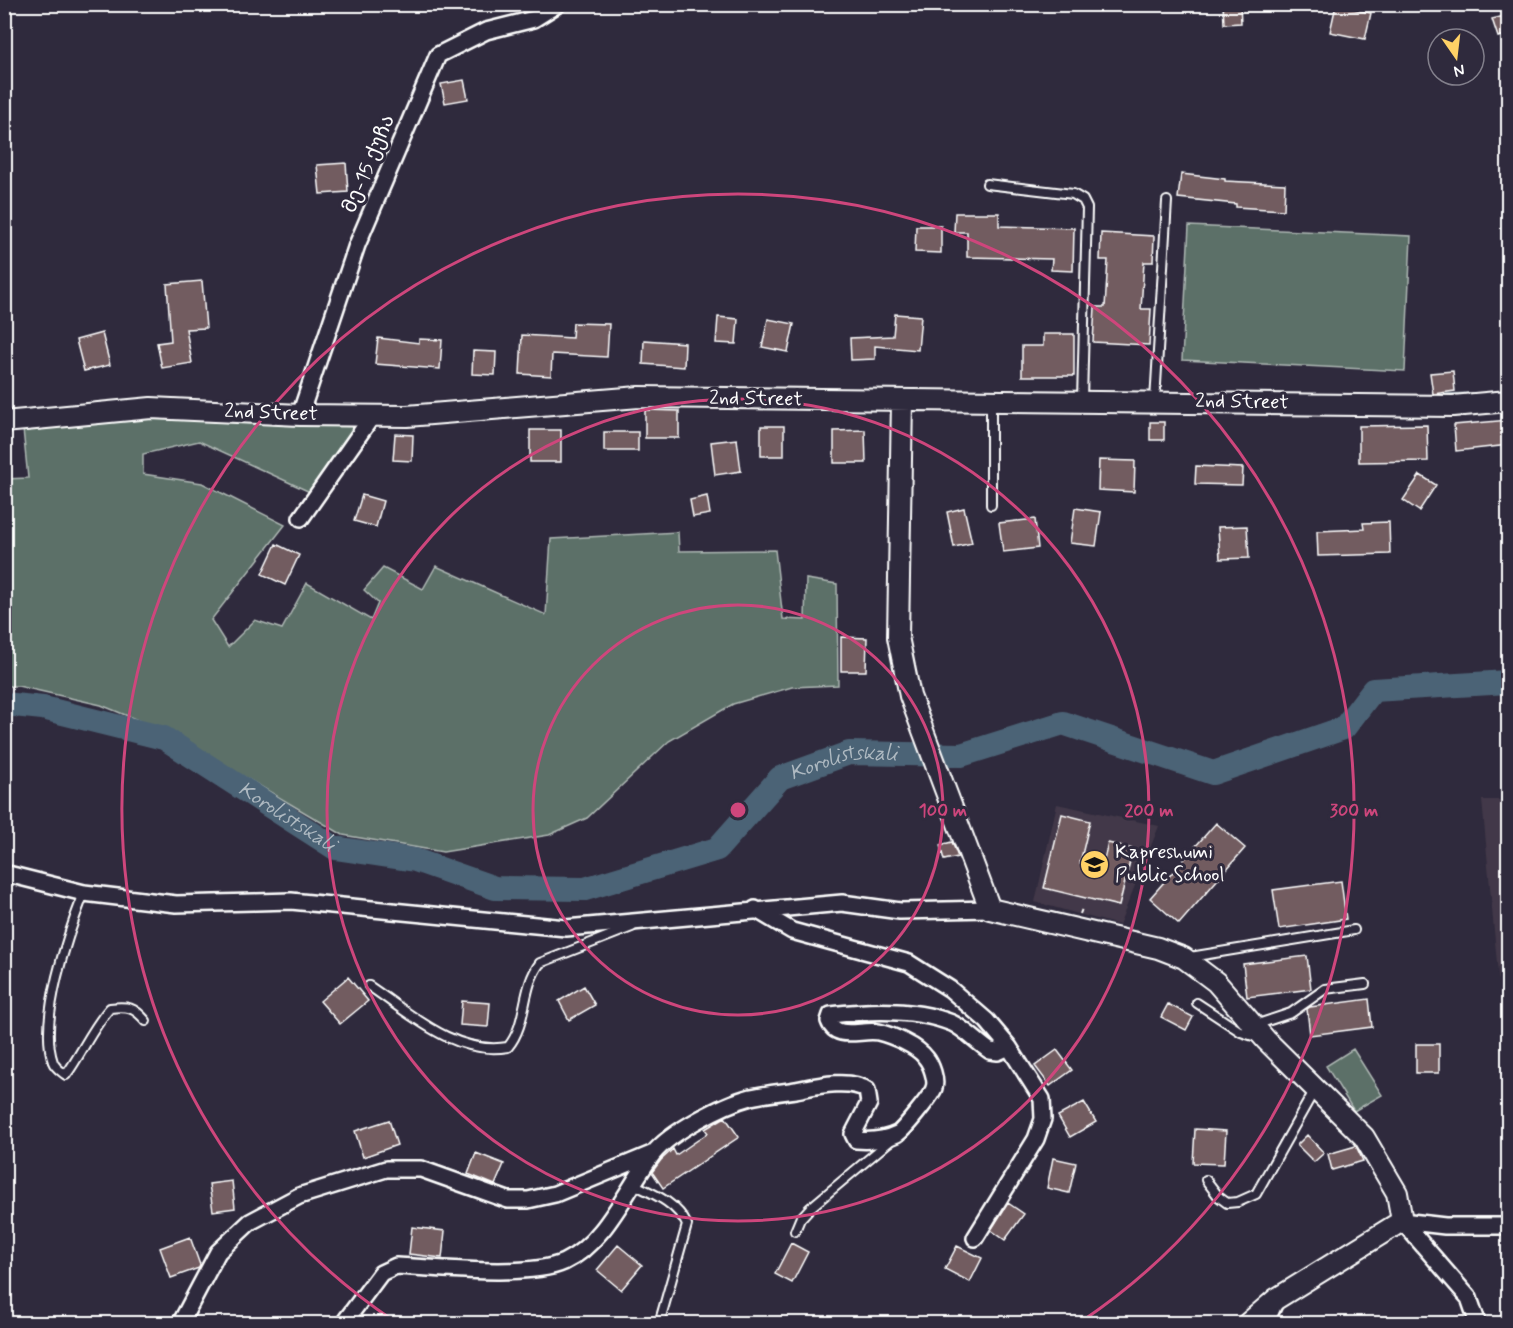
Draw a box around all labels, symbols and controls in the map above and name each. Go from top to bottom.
north arrow [1426,27,1486,87]
text: N [1452,59,1467,82]
street label: მე-15 ქუჩა [336,111,402,217]
street label: 2nd Street [709,385,803,413]
street label: 2nd Street [1195,388,1289,416]
street label: 2nd Street [224,398,318,428]
water label: Korolistskali [785,737,900,787]
water label: Korolistskali [233,775,343,860]
text: 100 m [919,799,967,823]
text: 200 m [1124,799,1174,823]
text: 300 m [1330,799,1378,823]
centre of rings [728,800,748,820]
place label: Kapreshumi Public School [1115,839,1224,889]
school or university icon: Kapreshumi Public School [1078,848,1110,880]

